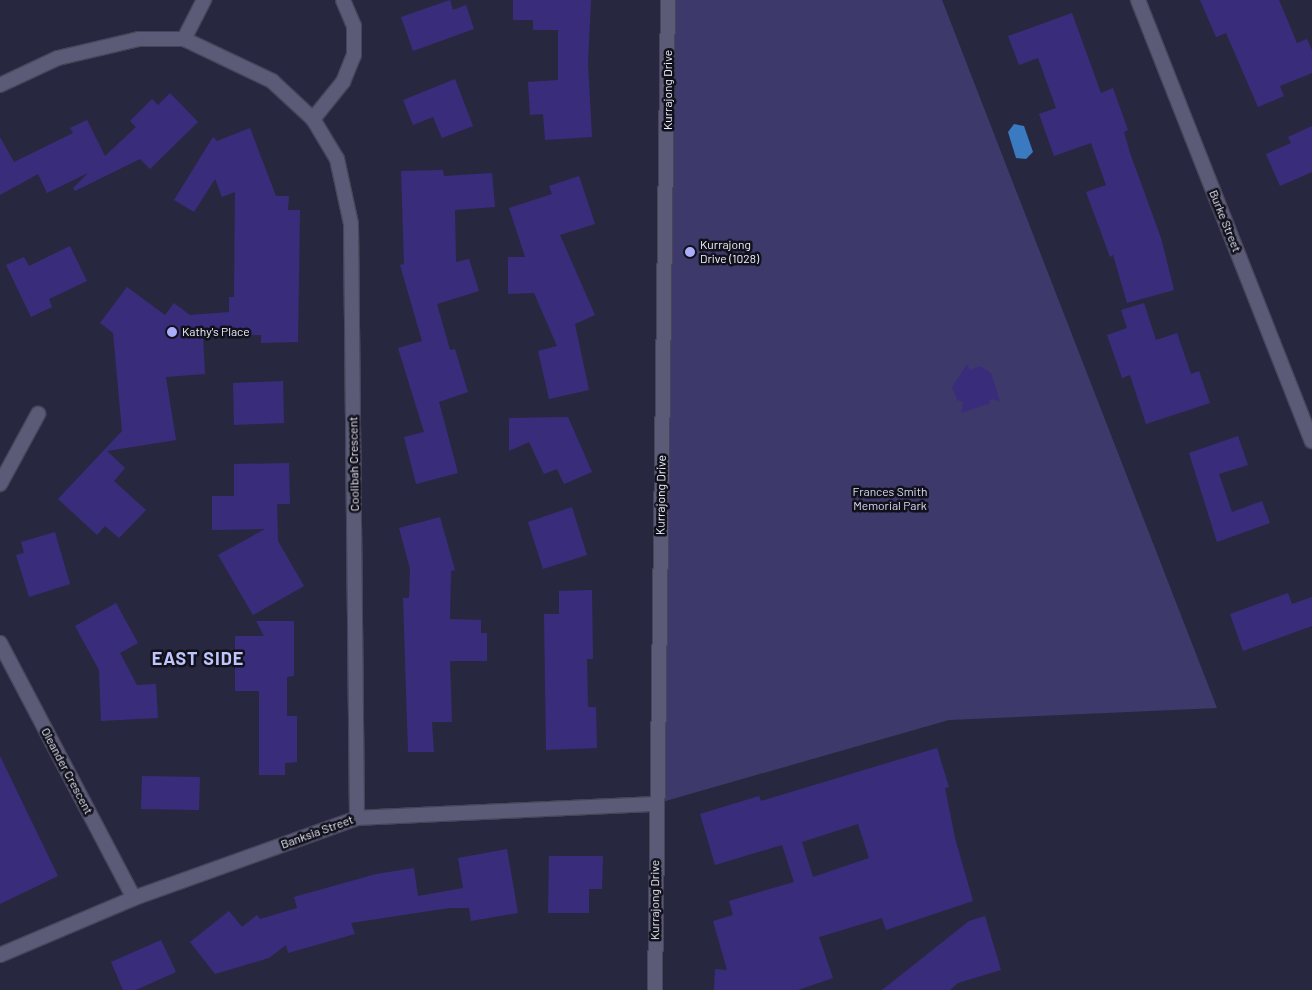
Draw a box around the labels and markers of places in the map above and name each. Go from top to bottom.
place label: Kurrajong Drive (1028) [700,238,759,266]
marker: Kurrajong Drive (1028) [684,246,696,258]
place label: Kathy's Place [182,325,250,339]
marker: Kathy's Place [166,326,178,338]

